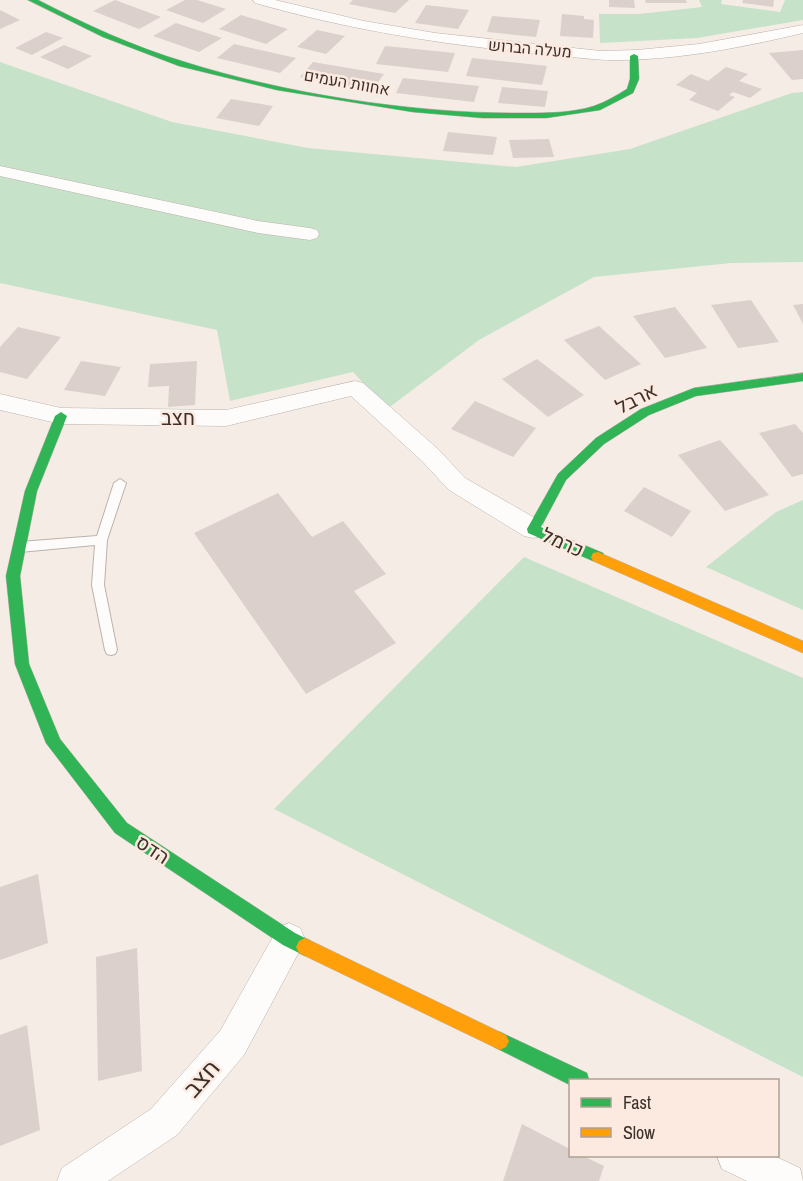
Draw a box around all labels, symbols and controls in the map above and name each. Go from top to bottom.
street label: מעלה הברוש [487,33,573,63]
street label: אחוות העמים [302,64,392,100]
street label: ארבל [611,376,661,420]
street label: חצב [161,404,195,431]
street label: כרמל [538,521,588,563]
street label: הדס [131,828,175,870]
street label: חצב [176,1052,226,1104]
legend [569,1079,779,1157]
text: Fast [623,1090,651,1115]
text: Slow [623,1120,655,1145]

